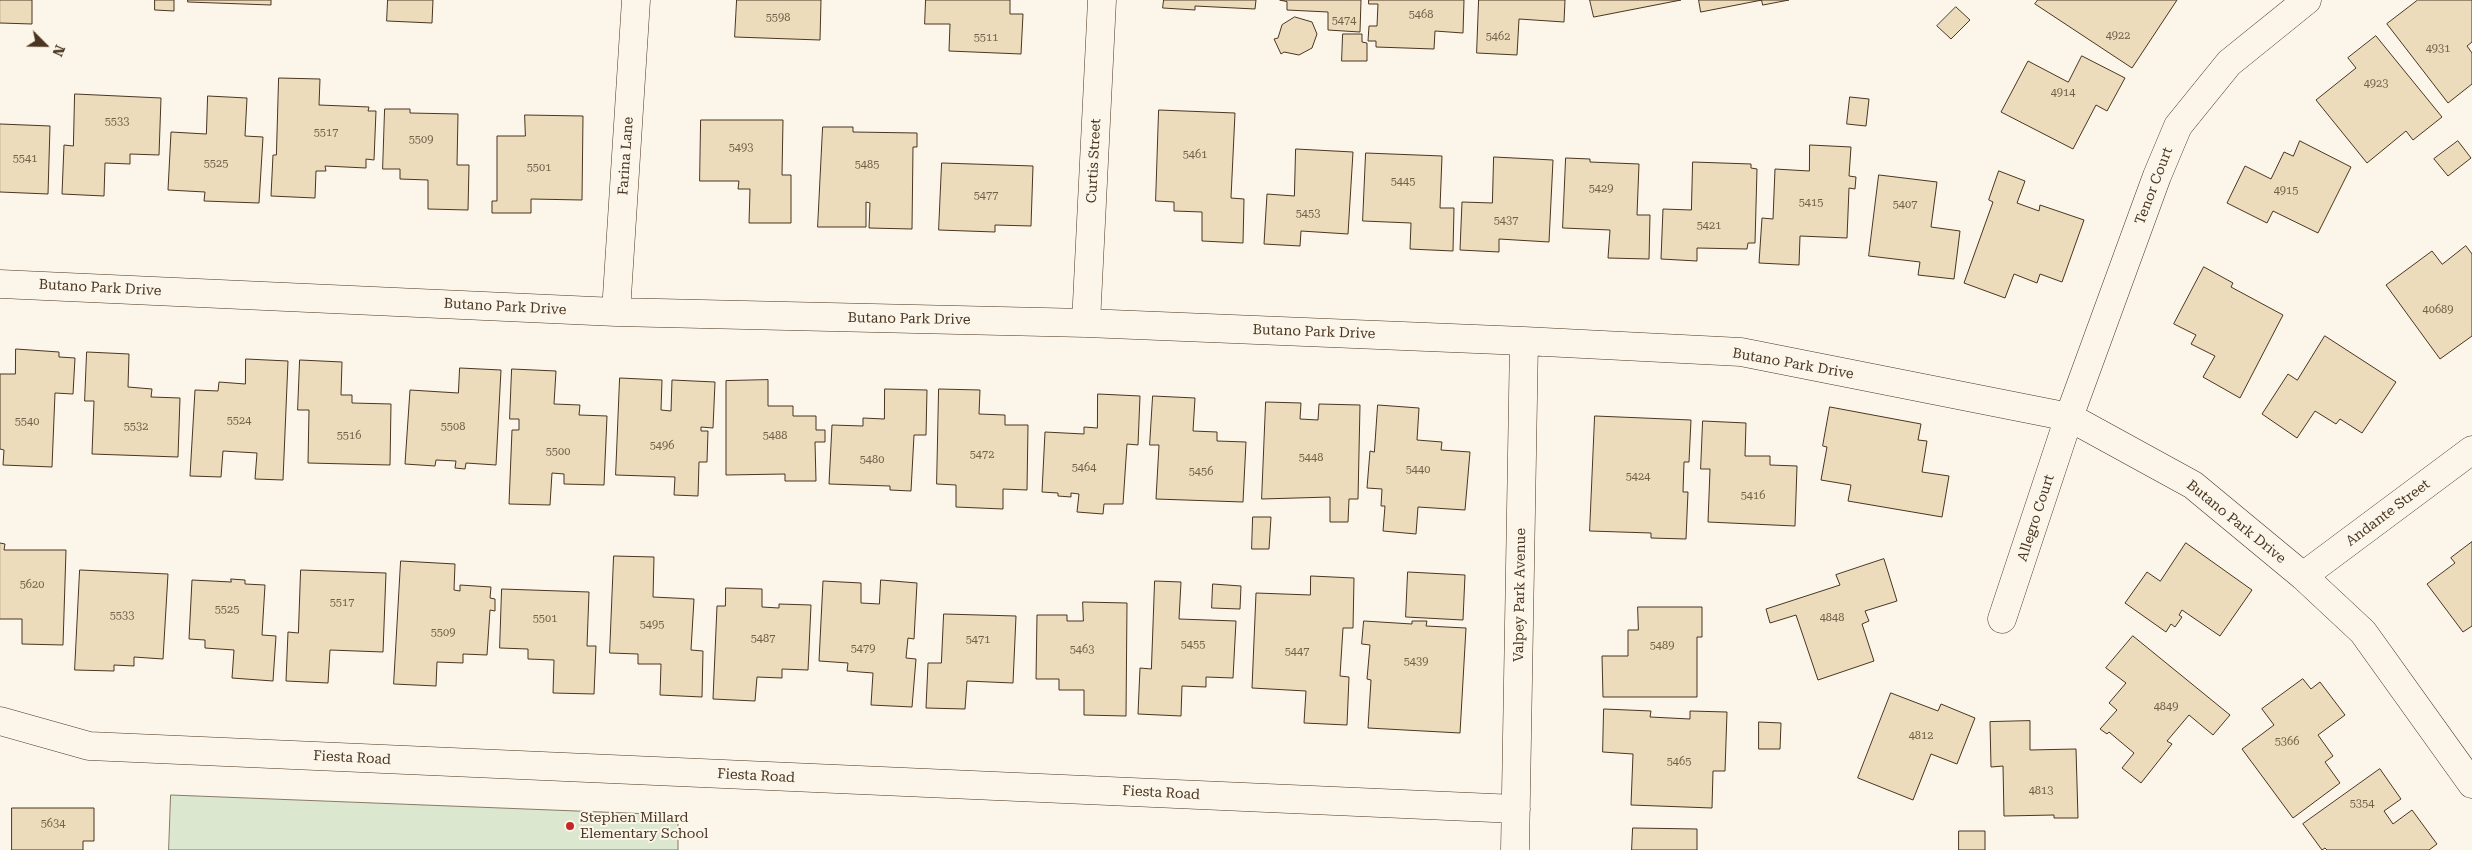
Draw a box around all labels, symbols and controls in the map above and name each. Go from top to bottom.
house number: 5468 [1409,8,1433,22]
house number: 5598 [766,11,790,25]
house number: 5474 [1332,14,1356,28]
north arrow [20,20,70,70]
house number: 4922 [2106,29,2130,43]
house number: 5462 [1486,30,1510,44]
house number: 5511 [974,31,998,45]
house number: 4931 [2426,42,2450,56]
text: N [49,43,68,59]
house number: 4923 [2364,77,2388,91]
house number: 4914 [2051,86,2075,100]
house number: 5533 [105,115,129,129]
street label: Farina Lane [615,116,637,196]
street label: Curtis Street [1083,118,1105,204]
house number: 5517 [314,126,338,140]
house number: 5509 [409,133,433,147]
house number: 5493 [729,141,753,155]
street label: Tenor Court [2132,145,2176,227]
house number: 5461 [1183,148,1207,162]
house number: 5541 [13,152,37,166]
house number: 5525 [204,157,228,171]
house number: 5485 [855,158,879,172]
house number: 5501 [527,161,551,175]
house number: 5445 [1391,175,1415,189]
house number: 5429 [1589,182,1613,196]
house number: 4915 [2274,184,2298,198]
house number: 5477 [974,189,998,203]
house number: 5415 [1799,196,1823,210]
house number: 5407 [1893,198,1917,212]
house number: 5453 [1296,207,1320,221]
house number: 5437 [1494,214,1518,228]
house number: 5421 [1697,219,1721,233]
street label: Butano Park Drive [38,276,162,300]
street label: Butano Park Drive [443,295,567,319]
house number: 40689 [2423,303,2453,317]
street label: Butano Park Drive [847,310,971,328]
street label: Butano Park Drive [1252,321,1376,343]
street label: Butano Park Drive [1731,345,1855,383]
house number: 5524 [227,414,251,428]
house number: 5540 [15,415,39,429]
house number: 5532 [124,420,148,434]
house number: 5508 [441,420,465,434]
house number: 5516 [337,429,361,443]
house number: 5488 [763,429,787,443]
house number: 5496 [650,439,674,453]
house number: 5500 [546,445,570,459]
house number: 5472 [970,448,994,462]
house number: 5448 [1299,451,1323,465]
house number: 5480 [860,453,884,467]
house number: 5464 [1072,461,1096,475]
house number: 5440 [1406,463,1430,477]
house number: 5456 [1189,465,1213,479]
house number: 5424 [1626,470,1650,484]
street label: Allegro Court [2014,472,2058,564]
street label: Andante Street [2343,476,2433,550]
street label: Butano Park Drive [2183,477,2289,567]
house number: 5416 [1741,489,1765,503]
street label: Valpey Park Avenue [1510,528,1530,662]
house number: 5620 [20,578,44,592]
house number: 5517 [330,596,354,610]
house number: 5525 [215,603,239,617]
house number: 5533 [110,609,134,623]
house number: 4848 [1820,611,1844,625]
house number: 5501 [533,612,557,626]
house number: 5495 [640,618,664,632]
house number: 5509 [431,626,455,640]
house number: 5487 [751,632,775,646]
house number: 5471 [966,633,990,647]
house number: 5455 [1181,638,1205,652]
house number: 5489 [1650,639,1674,653]
house number: 5479 [851,642,875,656]
house number: 5463 [1070,643,1094,657]
house number: 5447 [1285,645,1309,659]
house number: 5439 [1404,655,1428,669]
house number: 4849 [2154,700,2178,714]
house number: 4812 [1909,729,1933,743]
house number: 5366 [2275,735,2299,749]
street label: Fiesta Road [313,748,391,768]
house number: 5465 [1667,755,1691,769]
street label: Fiesta Road [717,766,795,786]
street label: Fiesta Road [1122,783,1200,803]
house number: 4813 [2029,784,2053,798]
house number: 5354 [2350,797,2374,811]
place label: Stephen Millard Elementary School [580,810,708,842]
house number: 5634 [41,817,65,831]
marker: Stephen Millard Elementary School [564,820,576,832]

